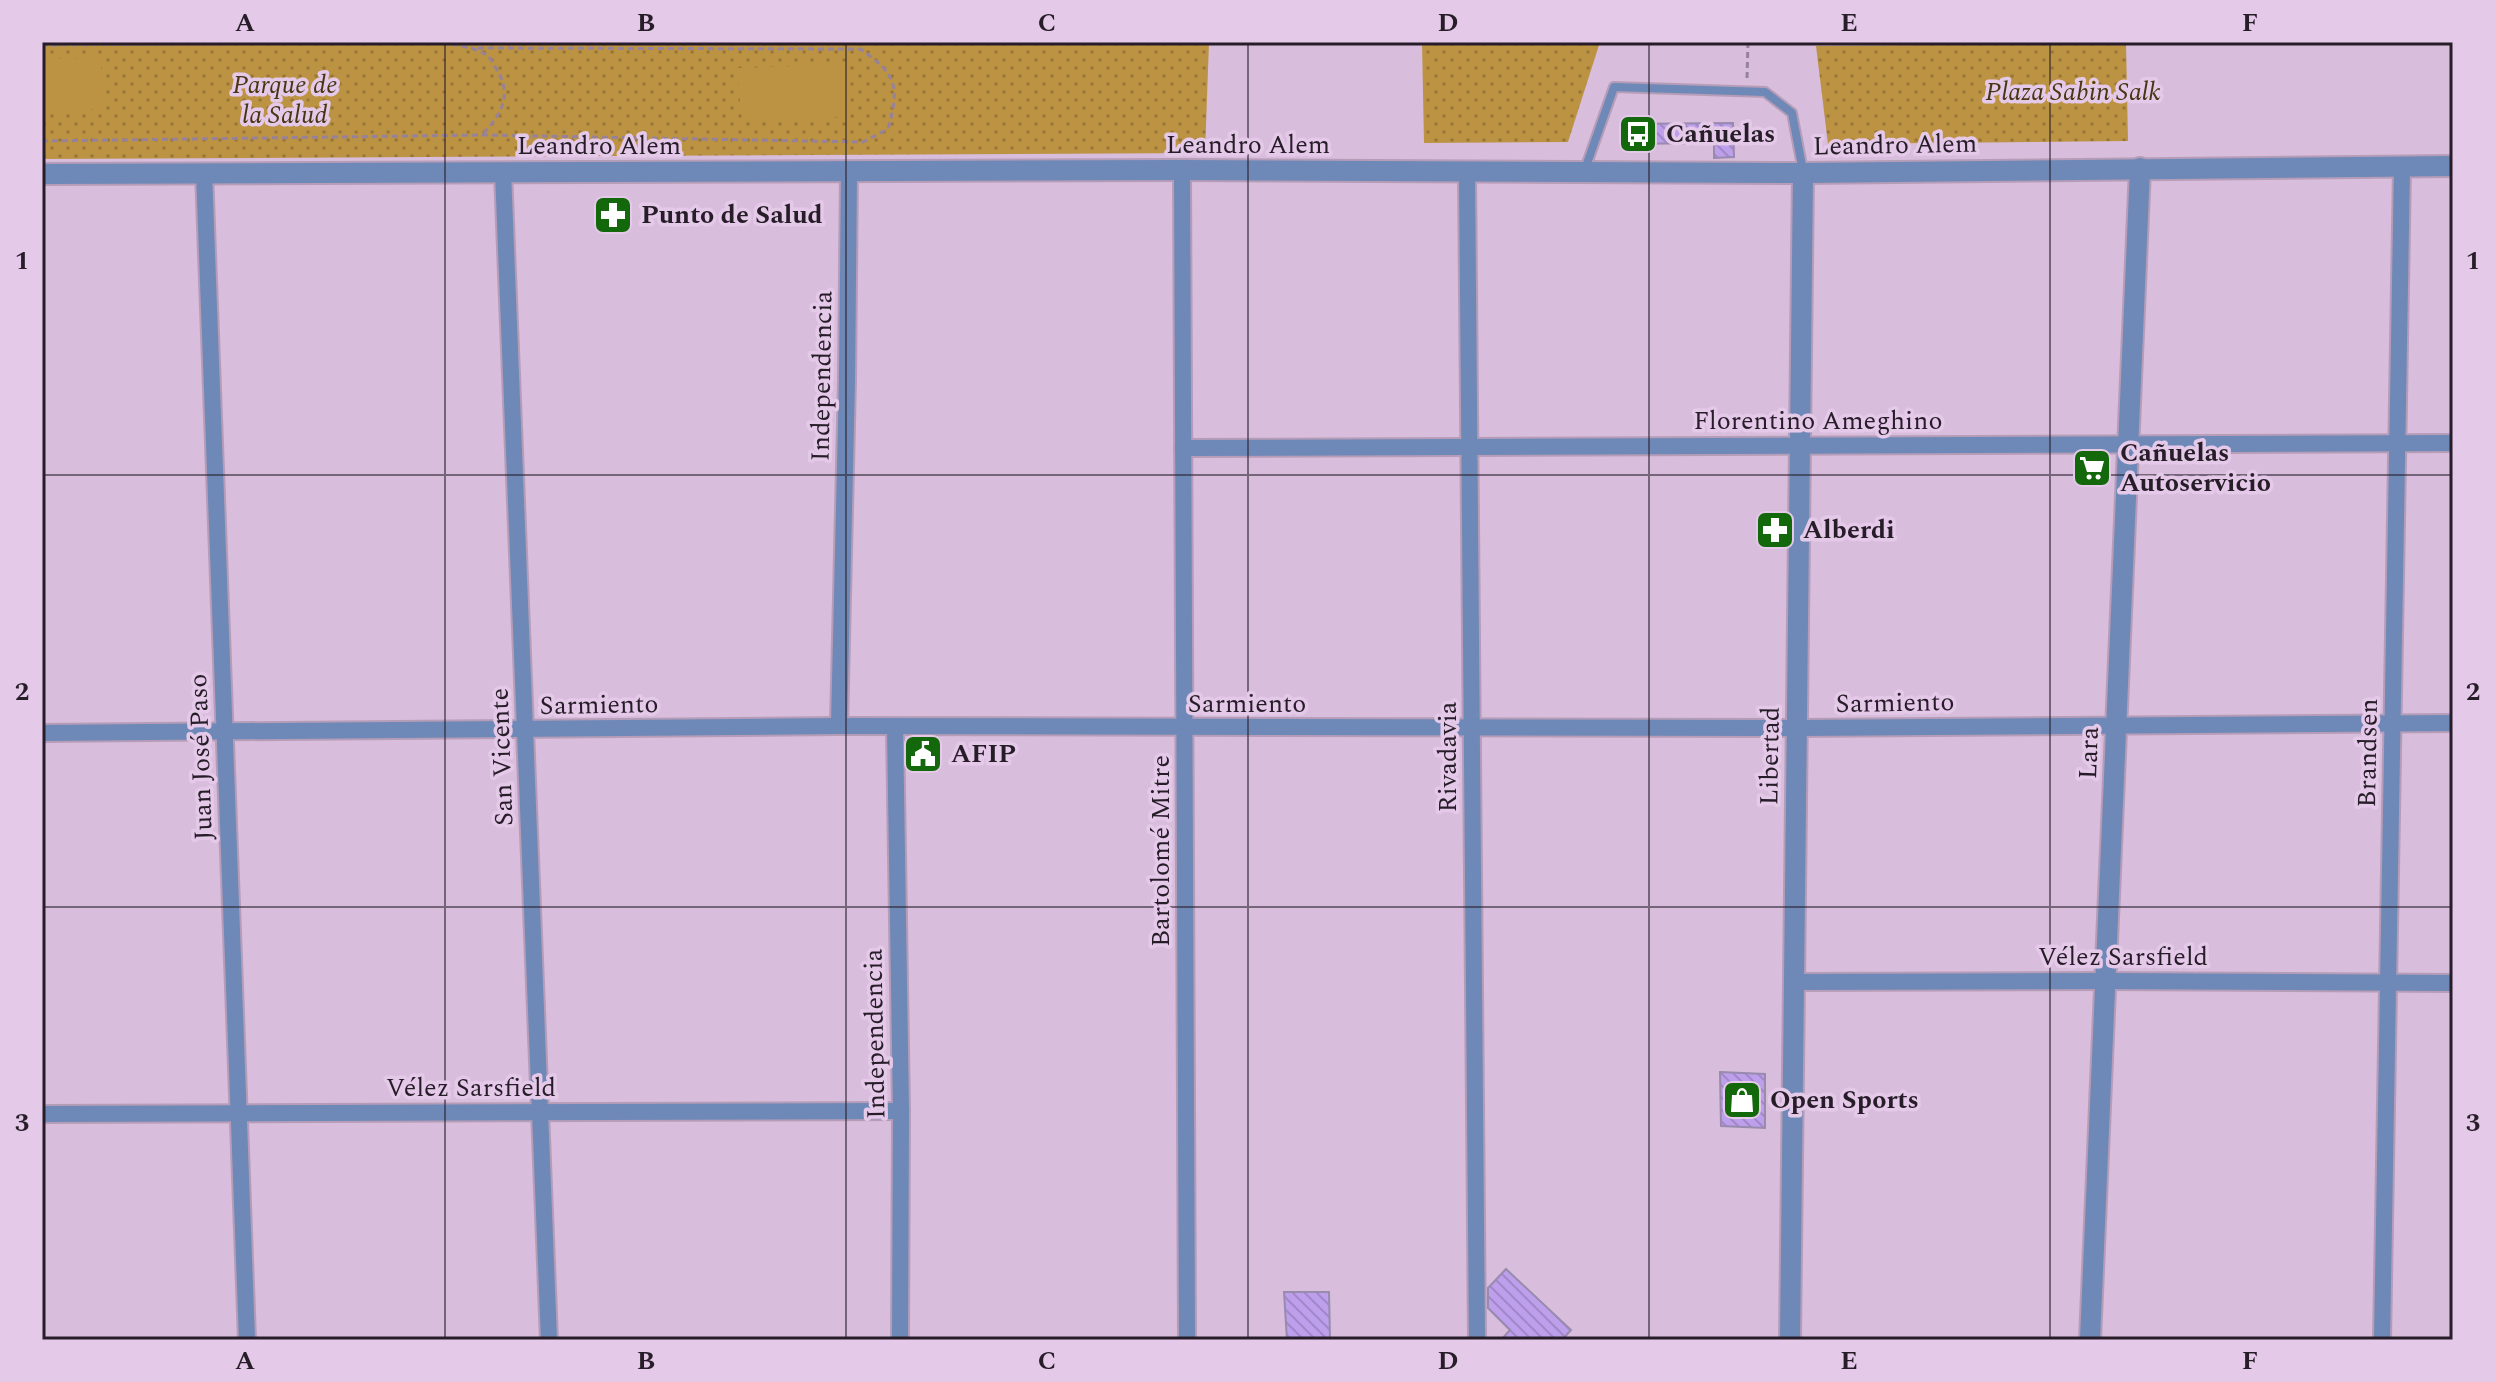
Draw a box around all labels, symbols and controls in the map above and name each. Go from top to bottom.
text: A [235,3,255,43]
text: B [637,3,655,43]
text: C [1038,3,1056,43]
text: D [1438,3,1458,43]
text: E [1840,3,1858,43]
text: F [2242,3,2258,43]
park label: Parque de la Salud [232,65,338,135]
park label: Plaza Sabin Salk [1985,72,2161,112]
bus stop icon: Cañuelas [1617,113,1659,155]
place label: Cañuelas [1666,114,1775,154]
street label: Leandro Alem [1813,124,1977,166]
street label: Leandro Alem [1166,125,1330,165]
street label: Leandro Alem [517,126,681,166]
pharmacy icon: Punto de Salud [592,194,634,236]
place label: Punto de Salud [641,195,823,235]
text: 1 [15,241,29,281]
text: 1 [2466,241,2480,281]
street label: Independencia [801,290,843,462]
street label: Florentino Ameghino [1694,401,1942,441]
place label: Cañuelas Autoservicio [2120,433,2271,503]
supermarket icon: Cañuelas Autoservicio [2071,447,2113,489]
pharmacy icon: Alberdi [1754,509,1796,551]
place label: Alberdi [1803,510,1895,550]
text: 2 [15,672,29,712]
text: 2 [2466,672,2480,712]
street label: Juan José Paso [178,673,224,841]
street label: Sarmiento [1835,682,1955,724]
street label: Sarmiento [539,684,659,726]
street label: Sarmiento [1188,684,1306,724]
street label: San Vicente [480,687,524,827]
street label: Brandsen [2347,698,2389,808]
street label: Rivadavia [1428,701,1468,813]
street label: Libertad [1749,706,1791,806]
street label: Lara [2068,726,2110,780]
public building icon: AFIP [902,733,944,775]
place label: AFIP [951,734,1016,774]
street label: Bartolomé Mitre [1141,755,1181,947]
street label: Vélez Sarsfield [2038,937,2208,977]
street label: Independencia [854,948,896,1120]
street label: Vélez Sarsfield [386,1068,556,1108]
shop icon: Open Sports [1721,1079,1763,1121]
place label: Open Sports [1770,1080,1919,1120]
text: 3 [15,1103,29,1143]
text: 3 [2466,1103,2480,1143]
text: A [235,1341,255,1381]
text: B [637,1341,655,1381]
text: C [1038,1341,1056,1381]
text: D [1438,1341,1458,1381]
text: E [1840,1341,1858,1381]
text: F [2242,1341,2258,1381]

